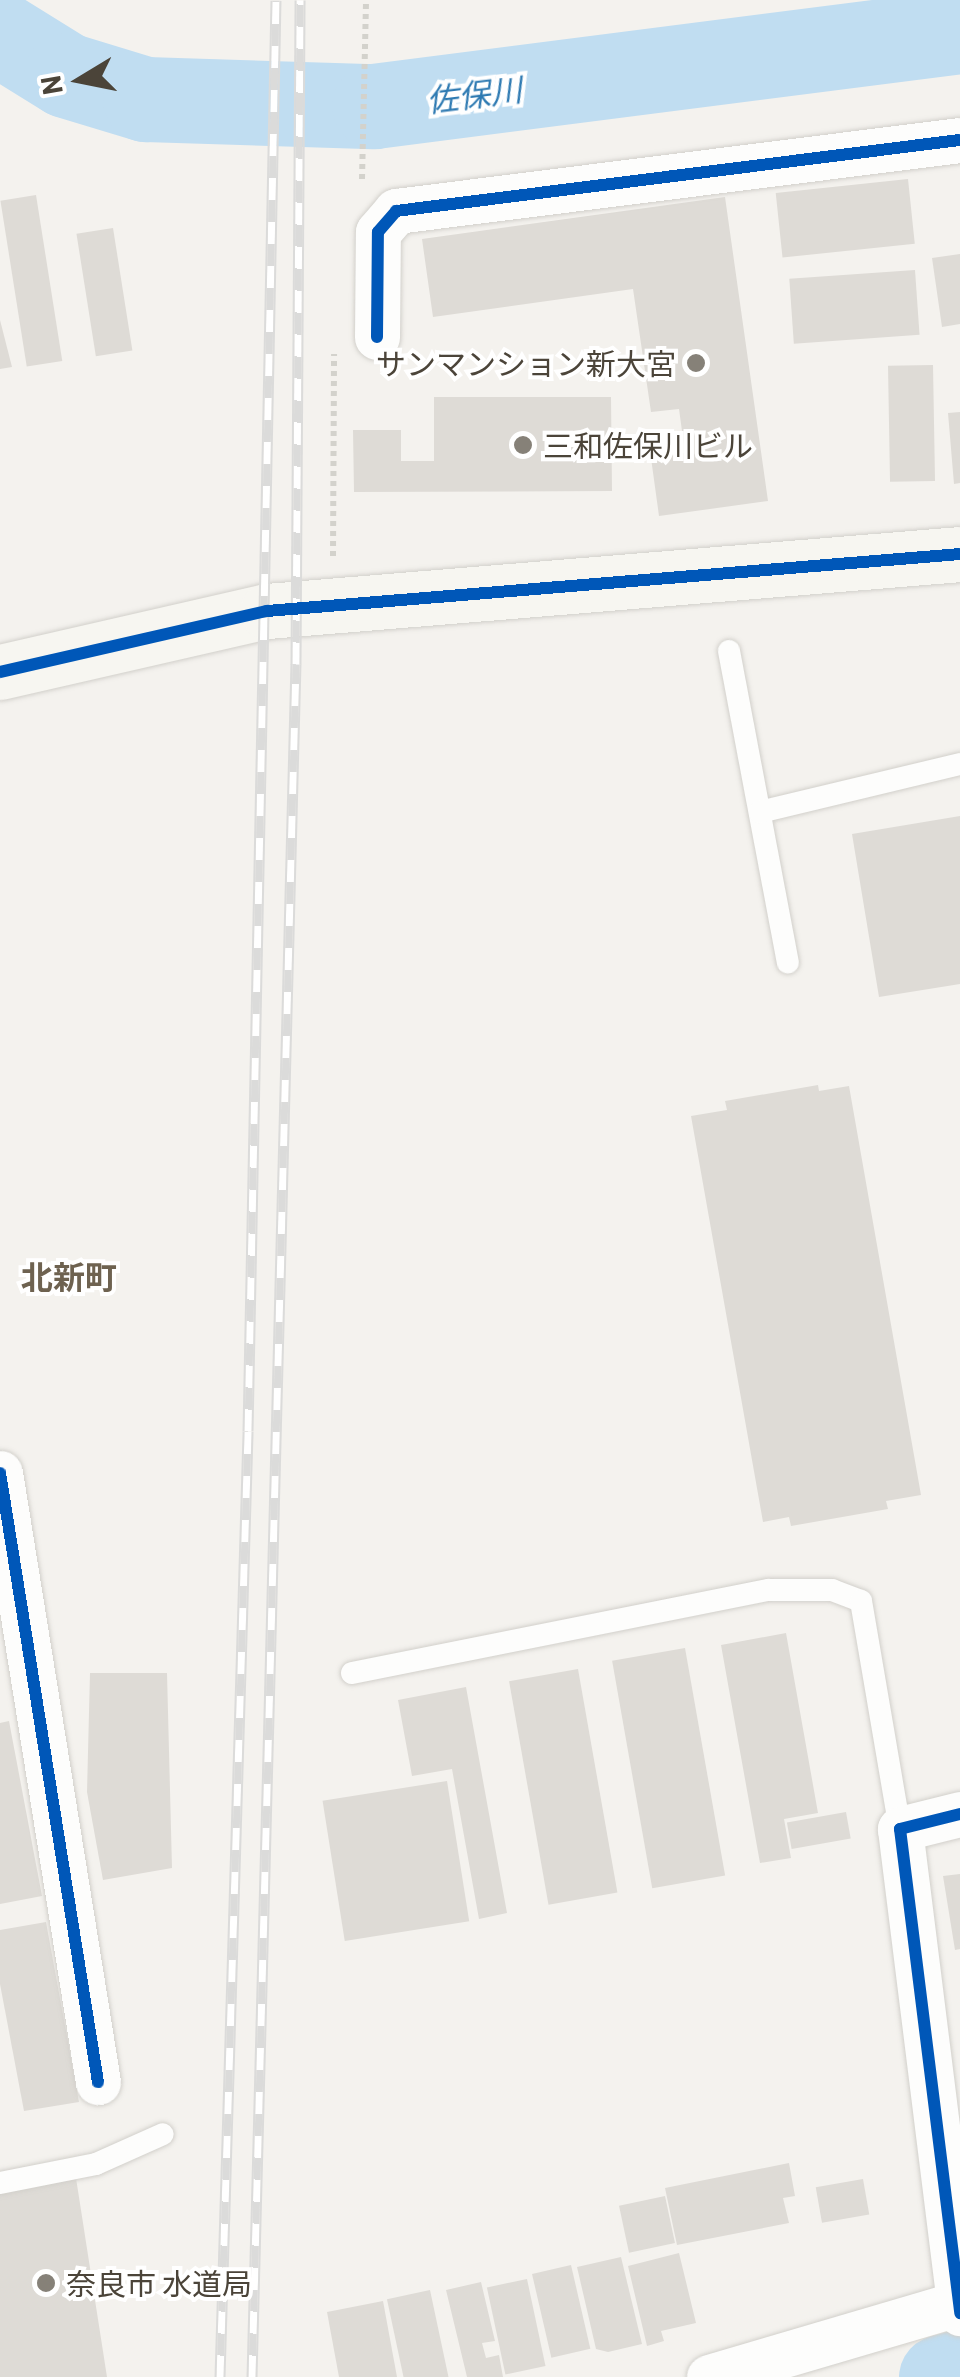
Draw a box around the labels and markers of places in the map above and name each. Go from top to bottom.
place label: サンマンション新大宮 [376,345,676,381]
marker: サンマンション新大宮 [685,352,707,374]
place label: 三和佐保川ビル [543,427,753,463]
marker: 三和佐保川ビル [512,434,534,456]
place label: 奈良市 水道局 [66,2265,252,2301]
marker: 奈良市 水道局 [35,2272,57,2294]

